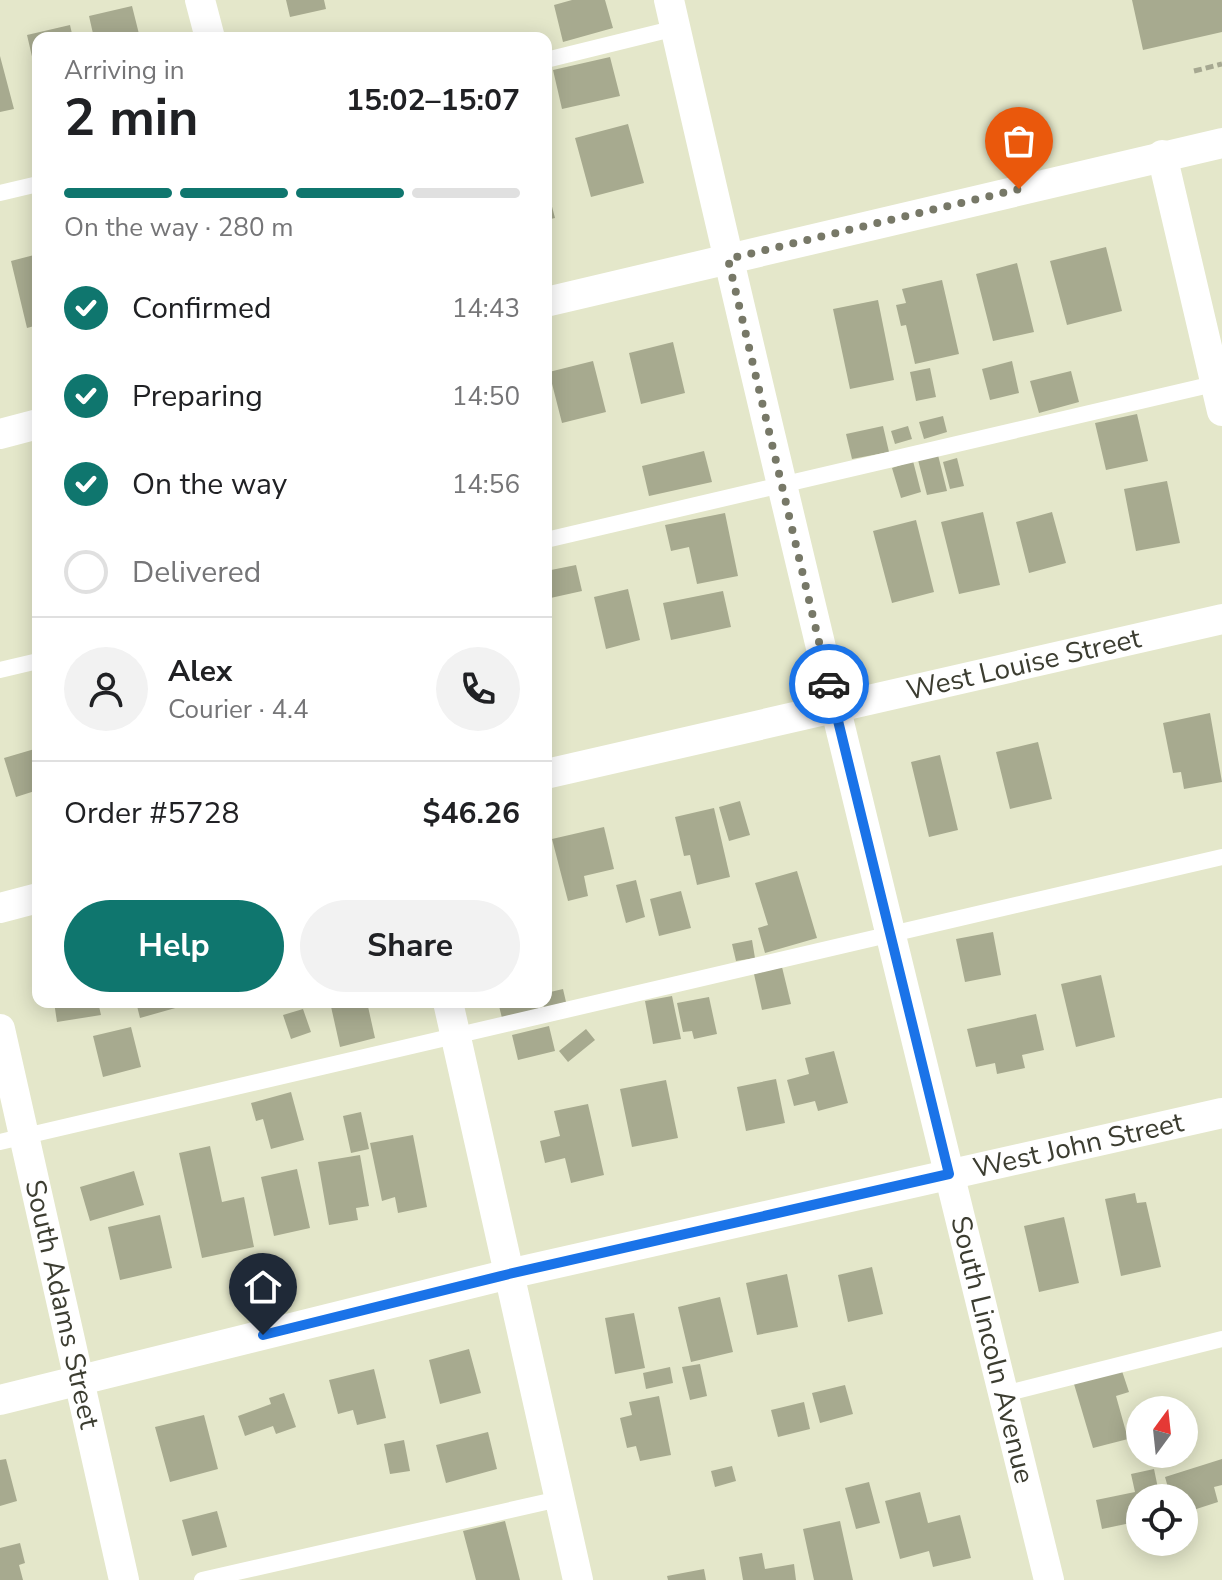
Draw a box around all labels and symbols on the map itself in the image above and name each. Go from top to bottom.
pin [985,107,1053,189]
street label: West Louise Street [903,619,1145,710]
courier [789,644,869,724]
street label: West John Street [969,1103,1187,1188]
street label: South Adams Street [15,1176,108,1432]
street label: South Lincoln Avenue [941,1212,1044,1487]
pin [229,1253,297,1335]
north arrow [1126,1396,1198,1468]

